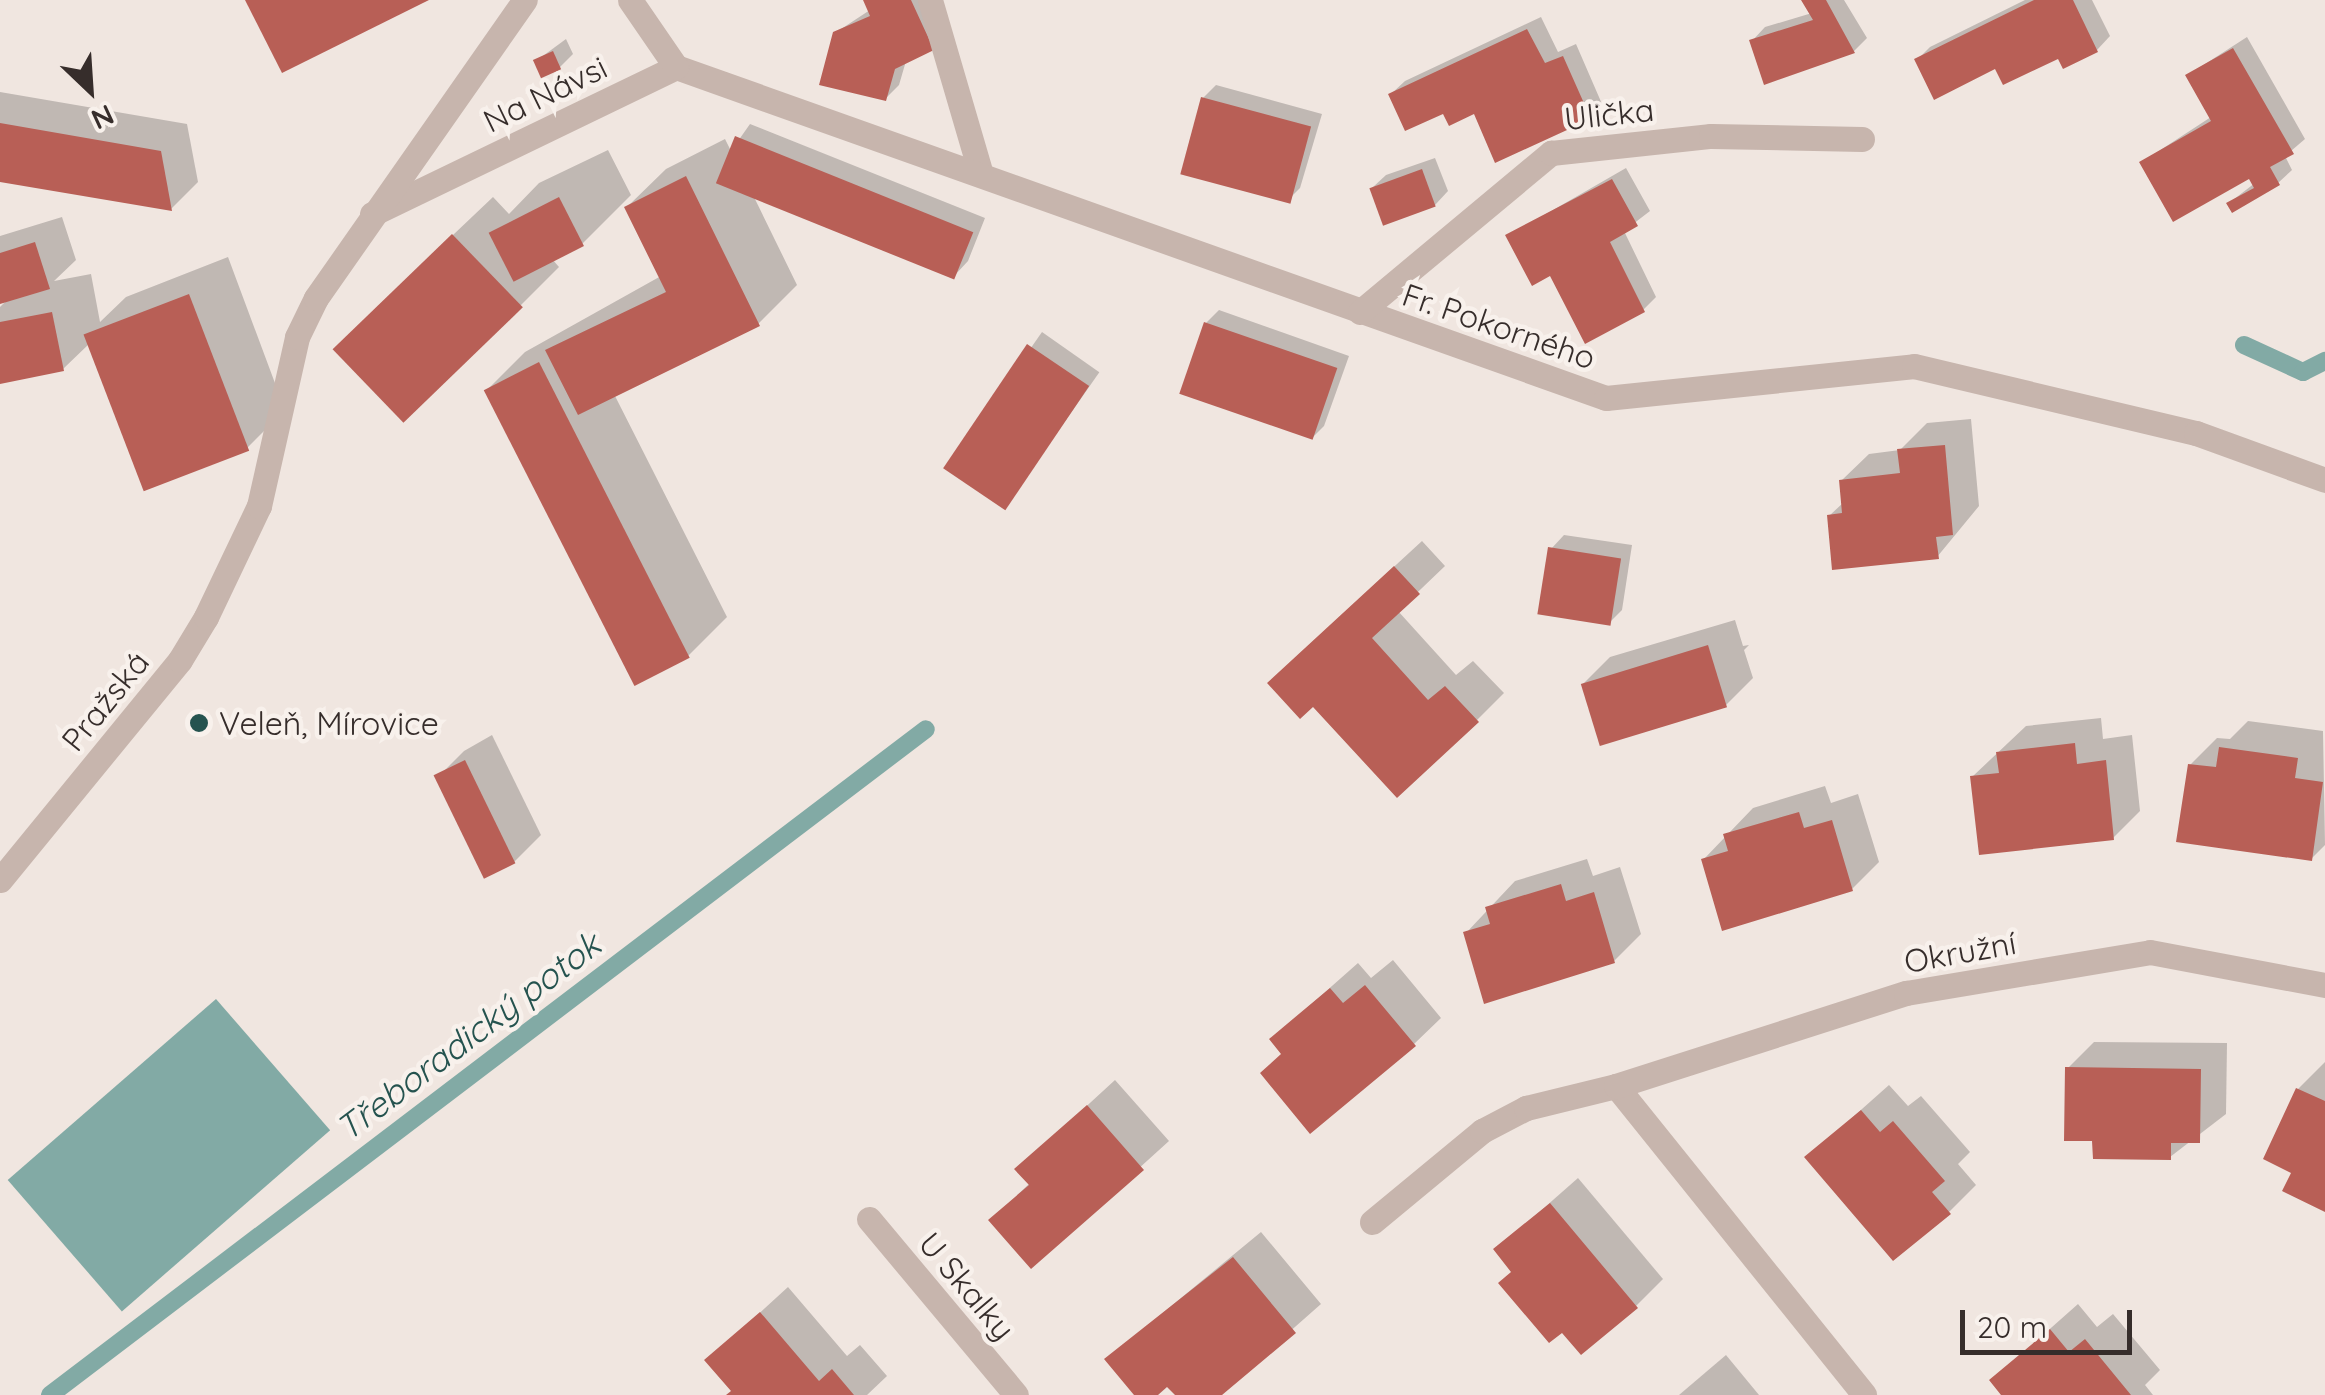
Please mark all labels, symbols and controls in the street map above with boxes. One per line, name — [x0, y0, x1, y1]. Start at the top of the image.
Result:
north arrow — [40, 40, 140, 140]
street label: Na Návsi — [477, 48, 613, 140]
street label: Ulička — [1562, 90, 1656, 138]
text: N — [86, 97, 120, 138]
street label: Fr. Pokorného — [1397, 275, 1601, 377]
street label: Pražská — [53, 643, 157, 759]
place label: Veleň, Mírovice — [219, 704, 439, 742]
marker: Veleň, Mírovice — [188, 712, 210, 734]
water label: Třeboradický potok — [328, 923, 608, 1149]
street label: Okružní — [1901, 923, 2019, 981]
street label: U Skalky — [911, 1224, 1023, 1348]
scale bar — [1965, 1290, 2138, 1352]
text: 20 m — [1977, 1308, 2047, 1346]

